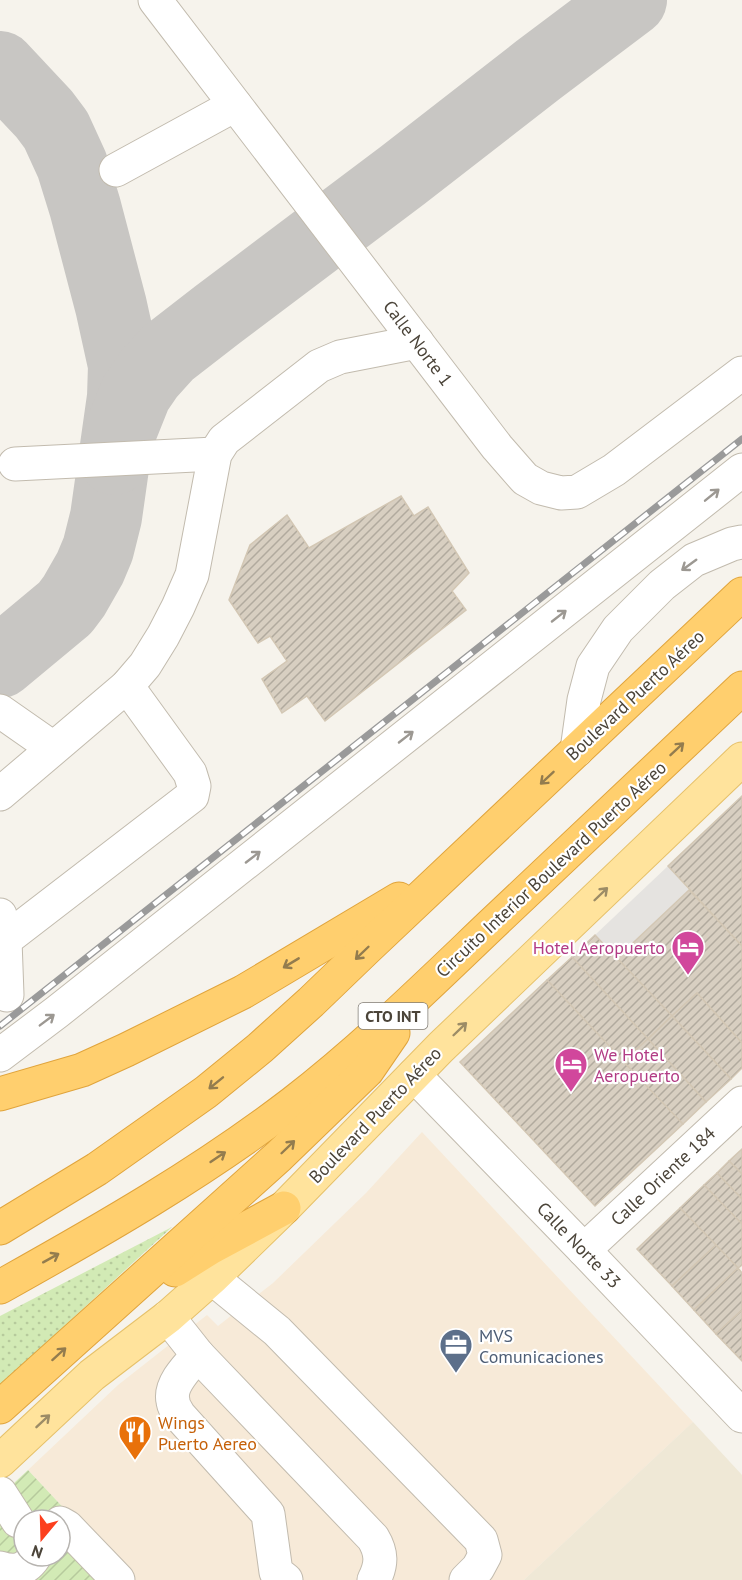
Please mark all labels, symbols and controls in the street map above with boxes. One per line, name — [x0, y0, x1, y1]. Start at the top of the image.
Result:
street label: Calle Norte 1 — [378, 296, 458, 390]
one-way arrow — [704, 488, 719, 502]
one-way arrow — [681, 559, 697, 571]
one-way arrow — [551, 610, 567, 623]
street label: Boulevard Puerto Aéreo — [561, 625, 709, 765]
one-way arrow — [397, 730, 413, 743]
one-way arrow — [670, 742, 685, 757]
street label: Circuito Interior Boulevard Puerto Aéreo — [431, 756, 671, 982]
one-way arrow — [539, 771, 554, 786]
one-way arrow — [244, 851, 260, 864]
one-way arrow — [593, 887, 608, 901]
hotel icon: Hotel Aeropuerto — [670, 929, 706, 976]
place label: Hotel Aeropuerto — [533, 936, 665, 959]
one-way arrow — [354, 946, 369, 960]
one-way arrow — [283, 958, 300, 970]
road number: CTO INT — [358, 1003, 428, 1029]
one-way arrow — [39, 1013, 55, 1026]
one-way arrow — [452, 1022, 467, 1036]
street label: Boulevard Puerto Aéreo — [304, 1042, 446, 1188]
place label: We Hotel Aeropuerto — [594, 1043, 680, 1087]
hotel icon: We Hotel Aeropuerto — [553, 1046, 589, 1093]
one-way arrow — [209, 1076, 225, 1089]
street label: Calle Oriente 184 — [606, 1121, 720, 1230]
one-way arrow — [280, 1140, 295, 1155]
one-way arrow — [209, 1151, 226, 1163]
street label: Calle Norte 33 — [532, 1197, 626, 1293]
one-way arrow — [42, 1252, 59, 1264]
place label: MVS Comunicaciones — [479, 1324, 604, 1368]
office icon: MVS Comunicaciones — [438, 1327, 474, 1374]
one-way arrow — [52, 1347, 67, 1361]
place label: Wings Puerto Aereo — [158, 1411, 257, 1455]
one-way arrow — [35, 1414, 50, 1428]
restaurant icon: Wings Puerto Aereo — [117, 1414, 153, 1461]
north arrow — [12, 1508, 72, 1568]
text: N — [29, 1541, 45, 1563]

